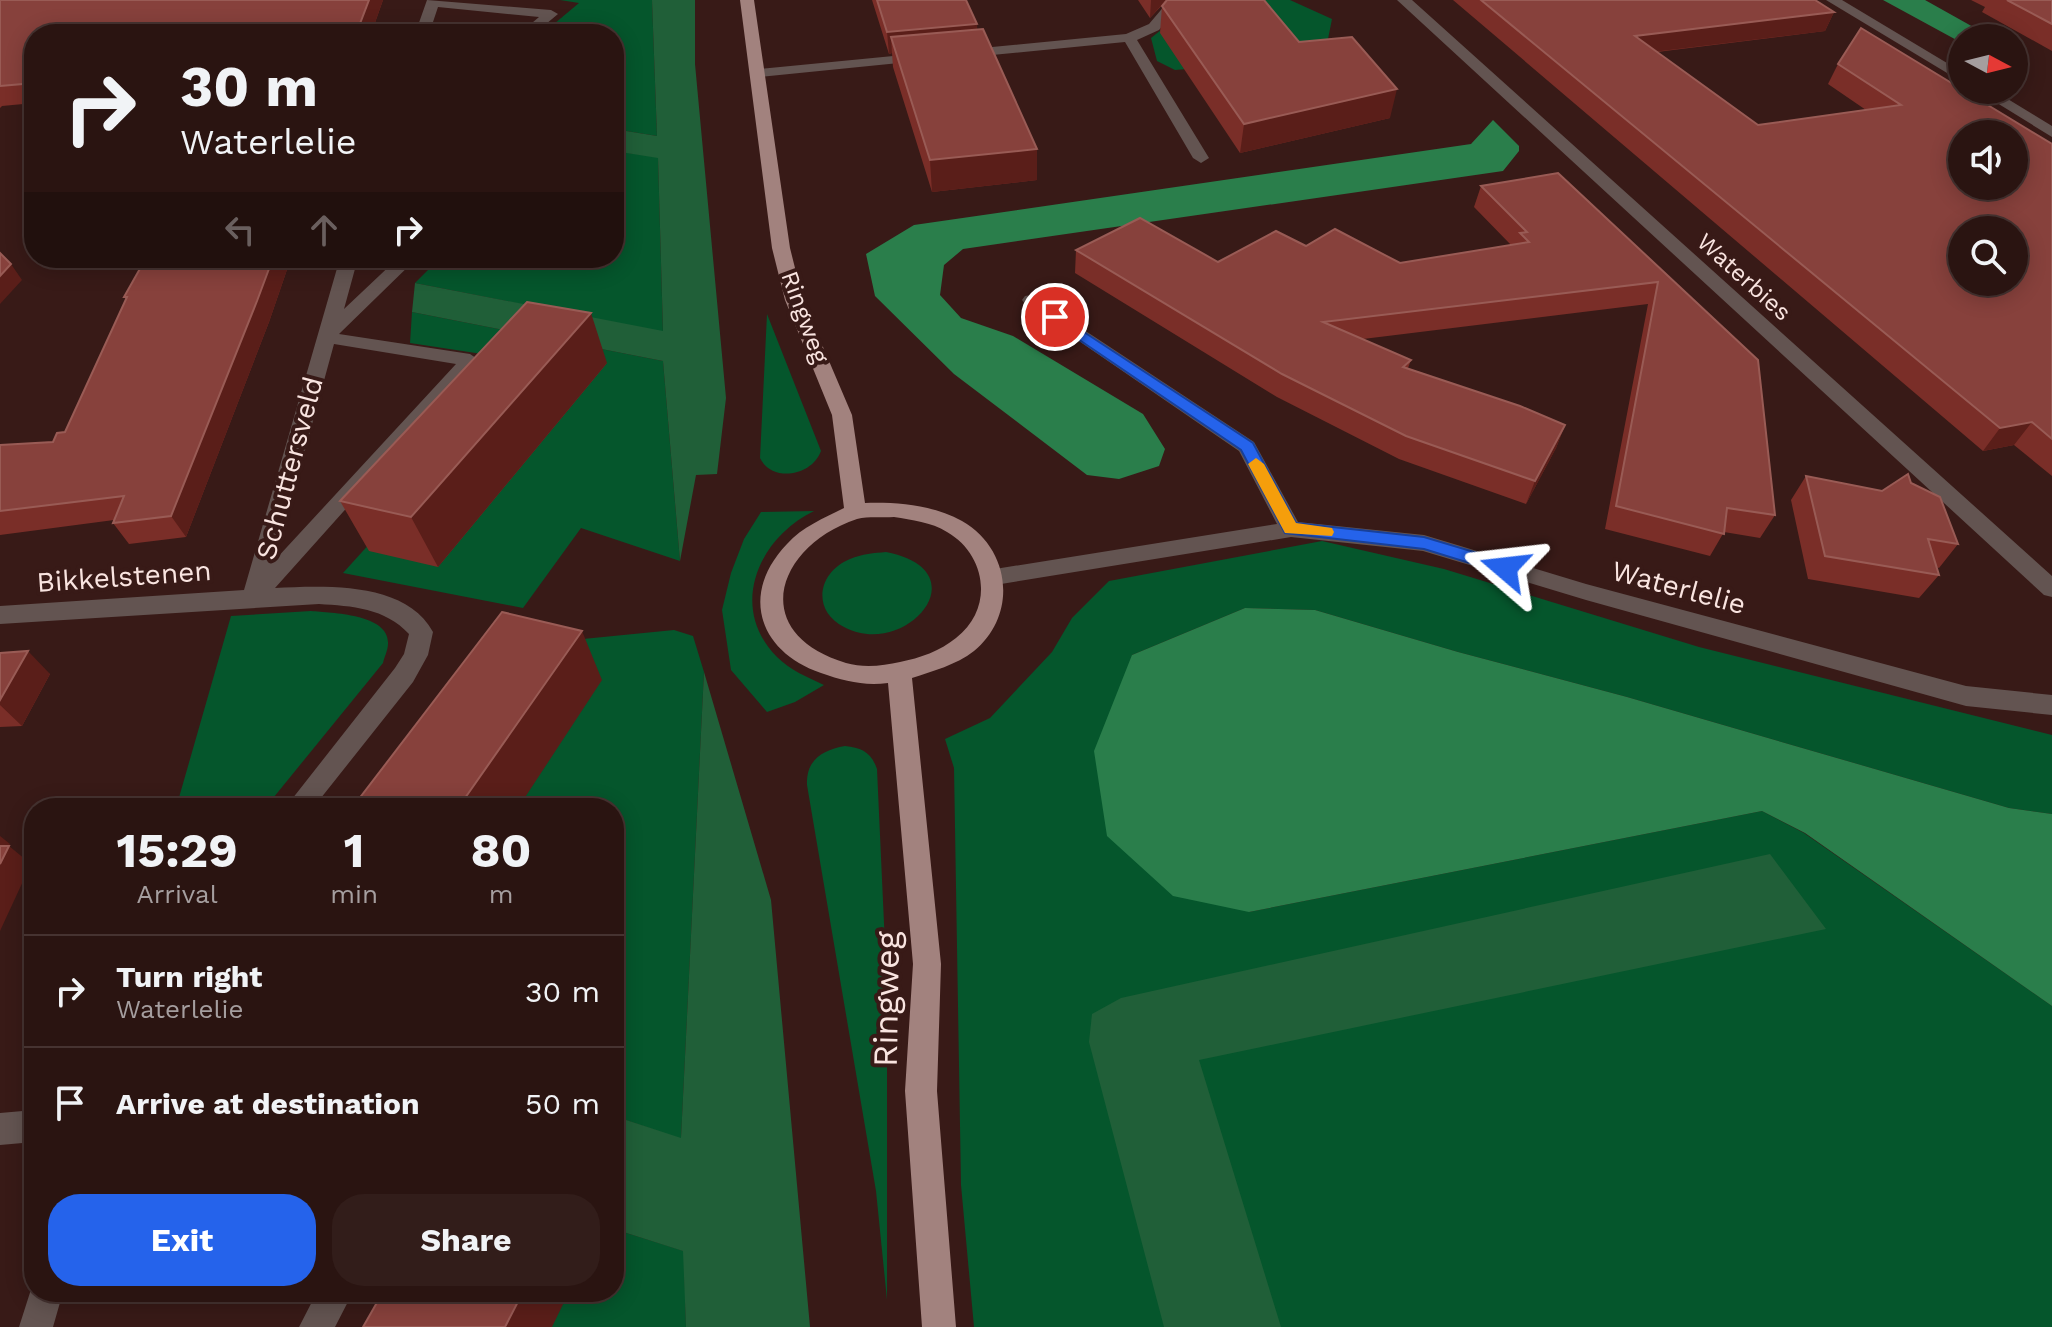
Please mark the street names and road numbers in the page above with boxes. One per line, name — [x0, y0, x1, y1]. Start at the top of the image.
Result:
street label: Waterbies — [1691, 228, 1797, 326]
street label: Ringweg — [775, 267, 835, 367]
street label: Schuttersveld — [249, 373, 330, 563]
street label: Bikkelstenen — [36, 554, 213, 599]
street label: Waterlelie — [1608, 554, 1749, 621]
street label: Ringweg — [865, 930, 907, 1067]

